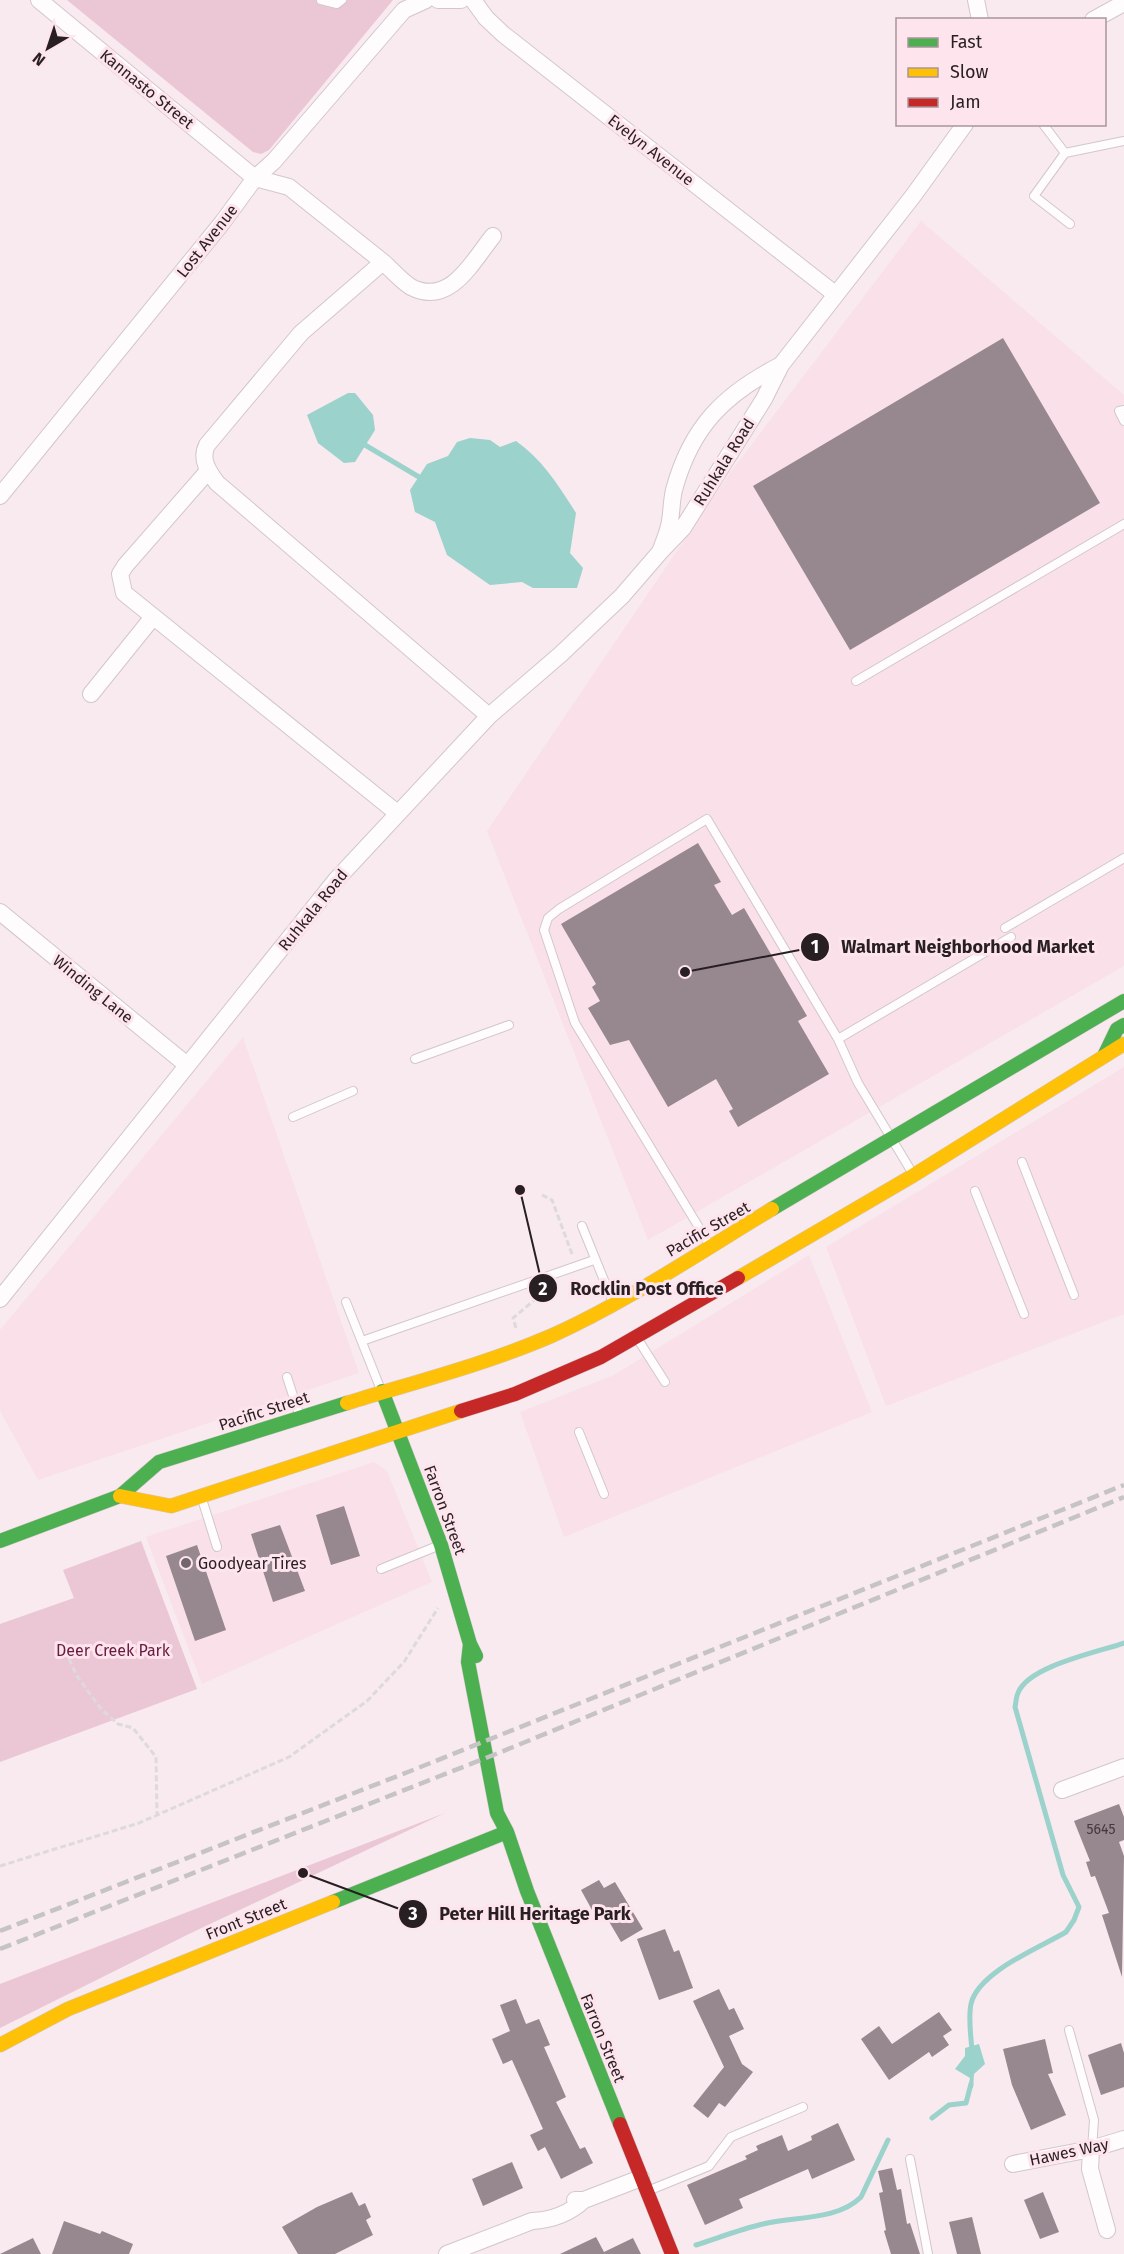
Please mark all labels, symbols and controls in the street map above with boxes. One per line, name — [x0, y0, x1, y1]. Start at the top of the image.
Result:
north arrow — [18, 18, 78, 78]
legend — [896, 18, 1106, 126]
text: Fast — [950, 31, 983, 53]
street label: Kannasto Street — [96, 45, 198, 133]
text: N — [29, 49, 49, 70]
text: Slow — [950, 61, 989, 83]
text: Jam — [950, 91, 981, 113]
street label: Evelyn Avenue — [604, 111, 698, 189]
street label: Lost Avenue — [173, 201, 241, 281]
street label: Ruhkala Road — [690, 415, 758, 509]
street label: Ruhkala Road — [274, 865, 352, 955]
callout: Walmart Neighborhood Market — [800, 929, 1107, 965]
text: 1 — [811, 936, 819, 958]
text: Walmart Neighborhood Market — [841, 936, 1096, 958]
street label: Winding Lane — [49, 951, 137, 1027]
street label: Pacific Street — [663, 1197, 754, 1261]
callout: Rocklin Post Office — [528, 1270, 736, 1306]
text: 2 — [538, 1278, 548, 1300]
text: Rocklin Post Office — [570, 1278, 724, 1300]
street label: Pacific Street — [216, 1387, 312, 1435]
street label: Farron Street — [420, 1463, 470, 1558]
place label: Goodyear Tires — [198, 1554, 307, 1573]
marker: Goodyear Tires — [179, 1556, 193, 1570]
park label: Deer Creek Park — [56, 1641, 171, 1660]
house number: 5645 — [1087, 1821, 1115, 1838]
street label: Front Street — [203, 1894, 289, 1944]
callout: Peter Hill Heritage Park — [398, 1896, 643, 1932]
text: 3 — [407, 1903, 418, 1925]
text: Peter Hill Heritage Park — [439, 1903, 632, 1925]
street label: Farron Street — [577, 1991, 629, 2085]
street label: Hawes Way — [1028, 2134, 1110, 2170]

